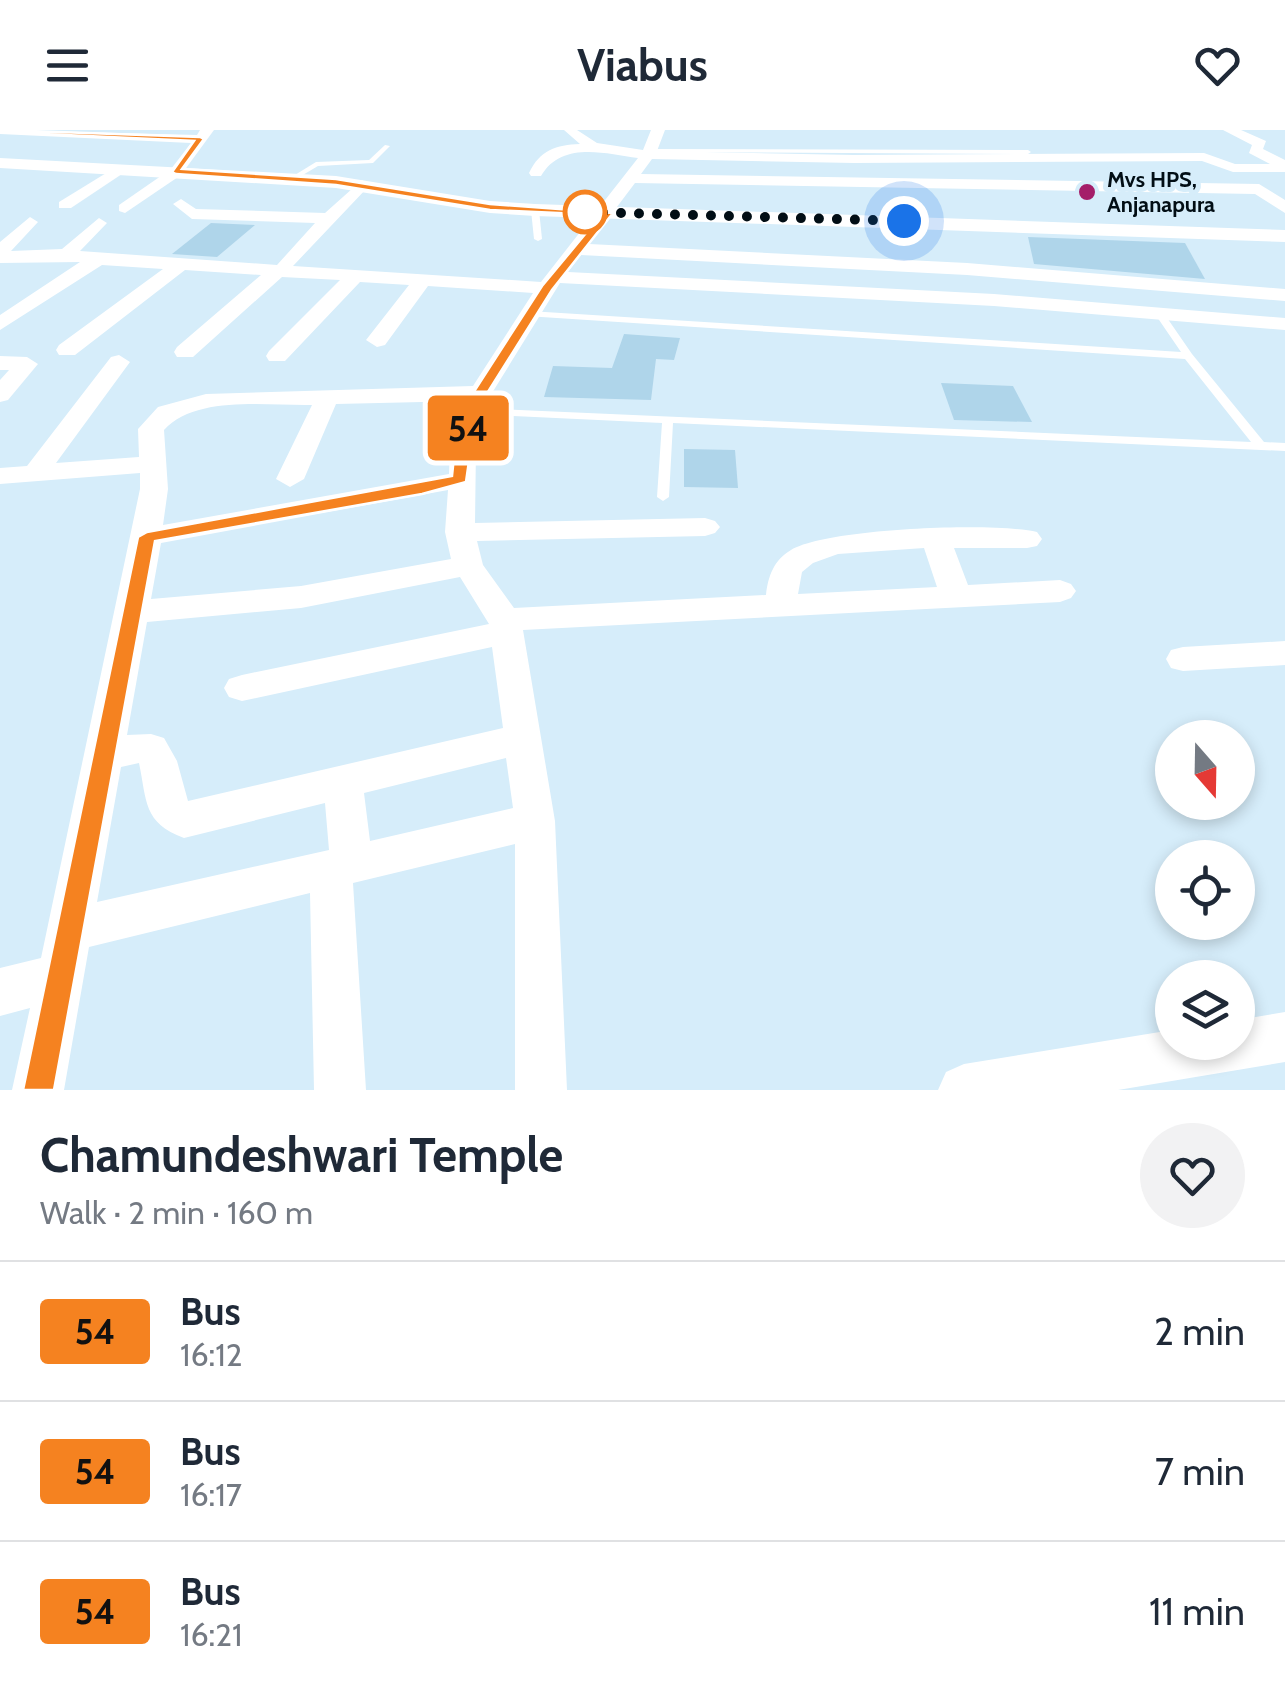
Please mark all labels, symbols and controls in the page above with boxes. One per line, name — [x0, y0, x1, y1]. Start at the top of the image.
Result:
icon: menu — [40, 38, 95, 93]
text: Viabus — [577, 38, 708, 92]
icon: heart — [1190, 38, 1245, 93]
place label: Mvs HPS, Anjanapura — [1107, 166, 1215, 218]
marker: Mvs HPS, Anjanapura — [1076, 181, 1098, 203]
unlabelled marker — [564, 191, 606, 233]
your location — [879, 196, 929, 246]
line badge: 54 — [423, 396, 513, 460]
text: 54 — [448, 407, 488, 450]
north arrow — [1155, 720, 1255, 820]
map controls — [1155, 720, 1255, 1060]
button: locate — [1155, 840, 1255, 940]
button: layers — [1155, 960, 1255, 1060]
button: heart — [1140, 1123, 1245, 1228]
text: Chamundeshwari Temple — [40, 1126, 563, 1184]
text: Walk · 2 min · 160 m — [40, 1193, 313, 1232]
text: Bus — [180, 1288, 241, 1335]
text: 2 min — [1154, 1308, 1245, 1355]
text: 54 — [75, 1310, 115, 1353]
text: 16:12 — [180, 1335, 242, 1374]
text: Bus — [180, 1428, 241, 1475]
text: 7 min — [1155, 1448, 1245, 1495]
text: 54 — [75, 1450, 115, 1493]
text: 16:17 — [180, 1475, 242, 1514]
text: Bus — [180, 1568, 241, 1615]
text: 11 min — [1149, 1588, 1245, 1635]
text: 54 — [75, 1590, 115, 1633]
text: 16:21 — [180, 1615, 242, 1654]

